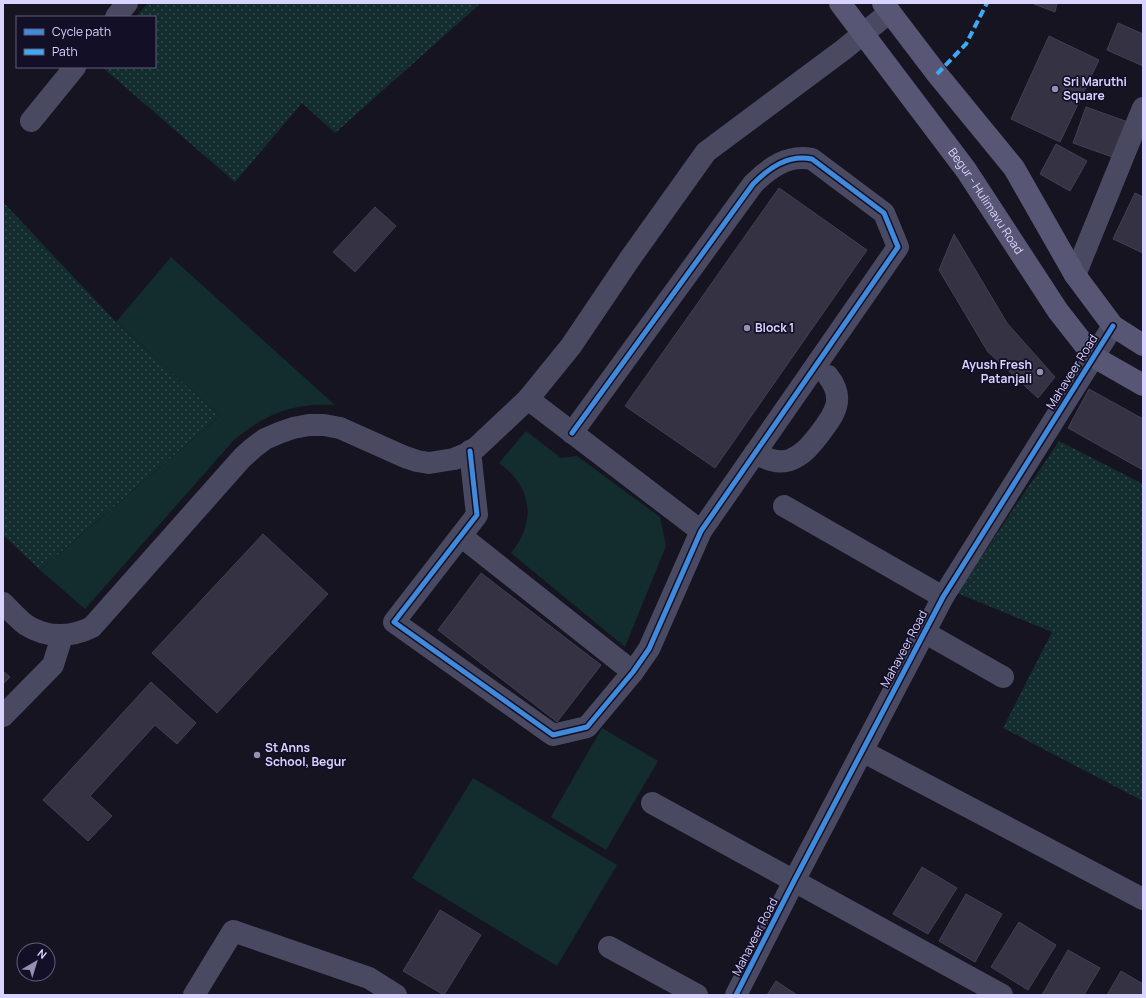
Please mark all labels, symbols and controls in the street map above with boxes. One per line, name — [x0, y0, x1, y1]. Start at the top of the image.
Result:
legend — [16, 16, 156, 68]
text: Cycle path — [52, 23, 111, 40]
text: Path — [52, 43, 78, 60]
place label: Sri Maruthi Square — [1063, 73, 1127, 104]
marker: Sri Maruthi Square — [1050, 84, 1060, 94]
street label: Begur - Hulimavu Road — [944, 144, 1028, 257]
place label: Block 1 — [755, 319, 794, 336]
marker: Block 1 — [742, 323, 752, 333]
street label: Mahaveer Road — [1042, 331, 1101, 412]
place label: Ayush Fresh Patanjali — [962, 356, 1032, 387]
marker: Ayush Fresh Patanjali — [1035, 367, 1045, 377]
street label: Mahaveer Road — [876, 607, 931, 690]
place label: St Anns School, Begur — [265, 739, 346, 770]
marker: St Anns School, Begur — [252, 750, 262, 760]
street label: Mahaveer Road — [728, 895, 782, 979]
north arrow — [16, 942, 56, 982]
text: N — [35, 945, 50, 962]

